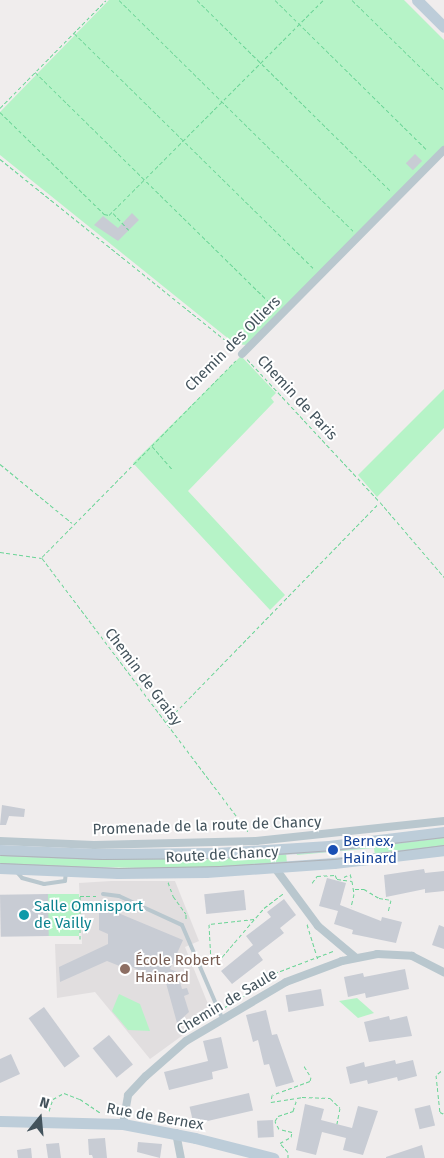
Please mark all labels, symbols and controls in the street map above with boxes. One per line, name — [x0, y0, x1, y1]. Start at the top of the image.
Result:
street label: Chemin des Olliers — [182, 293, 284, 395]
street label: Chemin de Paris — [253, 352, 341, 444]
street label: Chemin de Graisy — [100, 625, 186, 729]
street label: Promenade de la route de Chancy — [92, 813, 322, 839]
place label: Bernex, Hainard — [343, 832, 397, 867]
street label: Route de Chancy — [165, 843, 279, 867]
marker: Bernex, Hainard — [327, 844, 339, 856]
place label: Salle Omnisport de Vailly — [34, 897, 143, 932]
marker: Salle Omnisport de Vailly — [18, 909, 30, 921]
place label: École Robert Hainard — [135, 951, 221, 986]
marker: École Robert Hainard — [119, 963, 131, 975]
street label: Chemin de Saule — [174, 965, 280, 1039]
north arrow — [15, 1093, 65, 1143]
text: N — [38, 1094, 51, 1113]
street label: Rue de Bernex — [105, 1100, 205, 1134]

